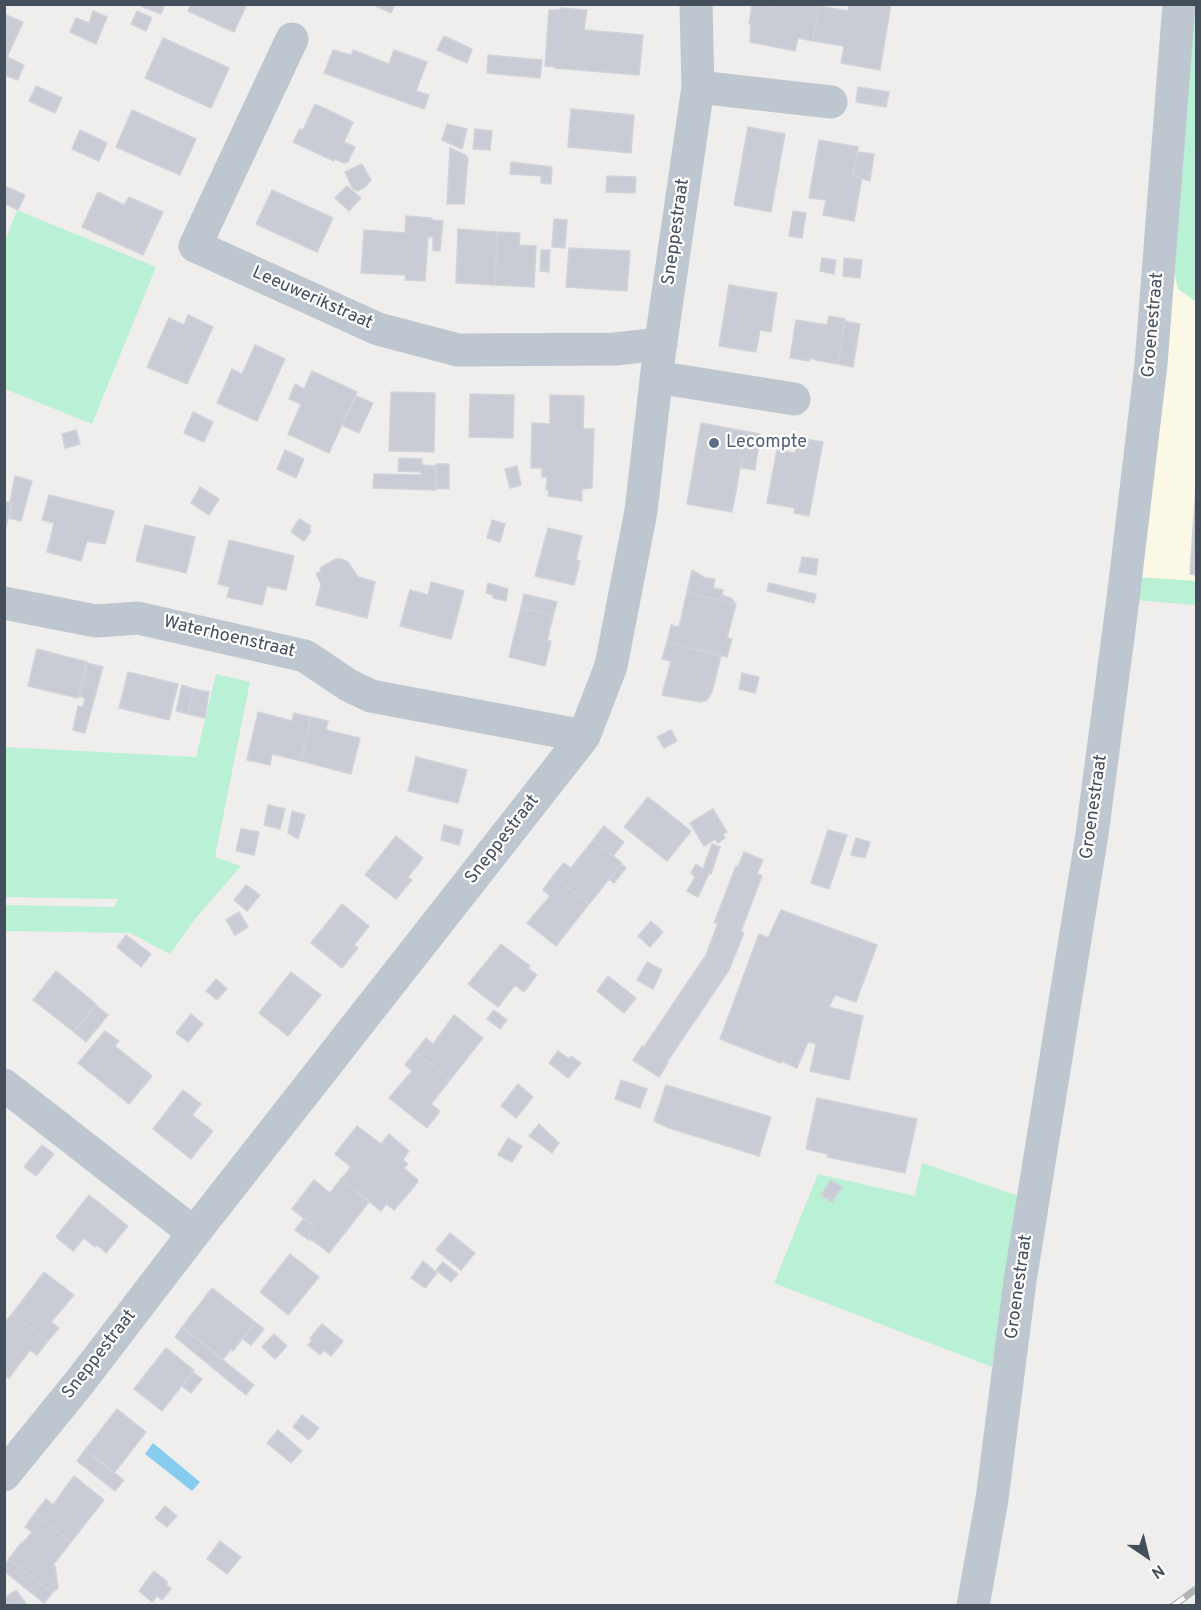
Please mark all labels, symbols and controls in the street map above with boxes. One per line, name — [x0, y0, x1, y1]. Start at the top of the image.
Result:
street label: Sneppestraat — [659, 177, 695, 287]
street label: Leeuwerikstraat — [248, 263, 376, 335]
street label: Groenestraat — [1139, 271, 1169, 379]
place label: Lecompte — [726, 432, 807, 454]
marker: Lecompte — [707, 436, 721, 450]
street label: Waterhoenstraat — [161, 612, 297, 664]
street label: Groenestraat — [1077, 753, 1113, 861]
street label: Sneppestraat — [461, 791, 545, 889]
street label: Groenestraat — [1002, 1233, 1038, 1341]
street label: Sneppestraat — [58, 1306, 142, 1404]
north arrow — [1117, 1526, 1177, 1586]
text: N — [1147, 1559, 1168, 1582]

